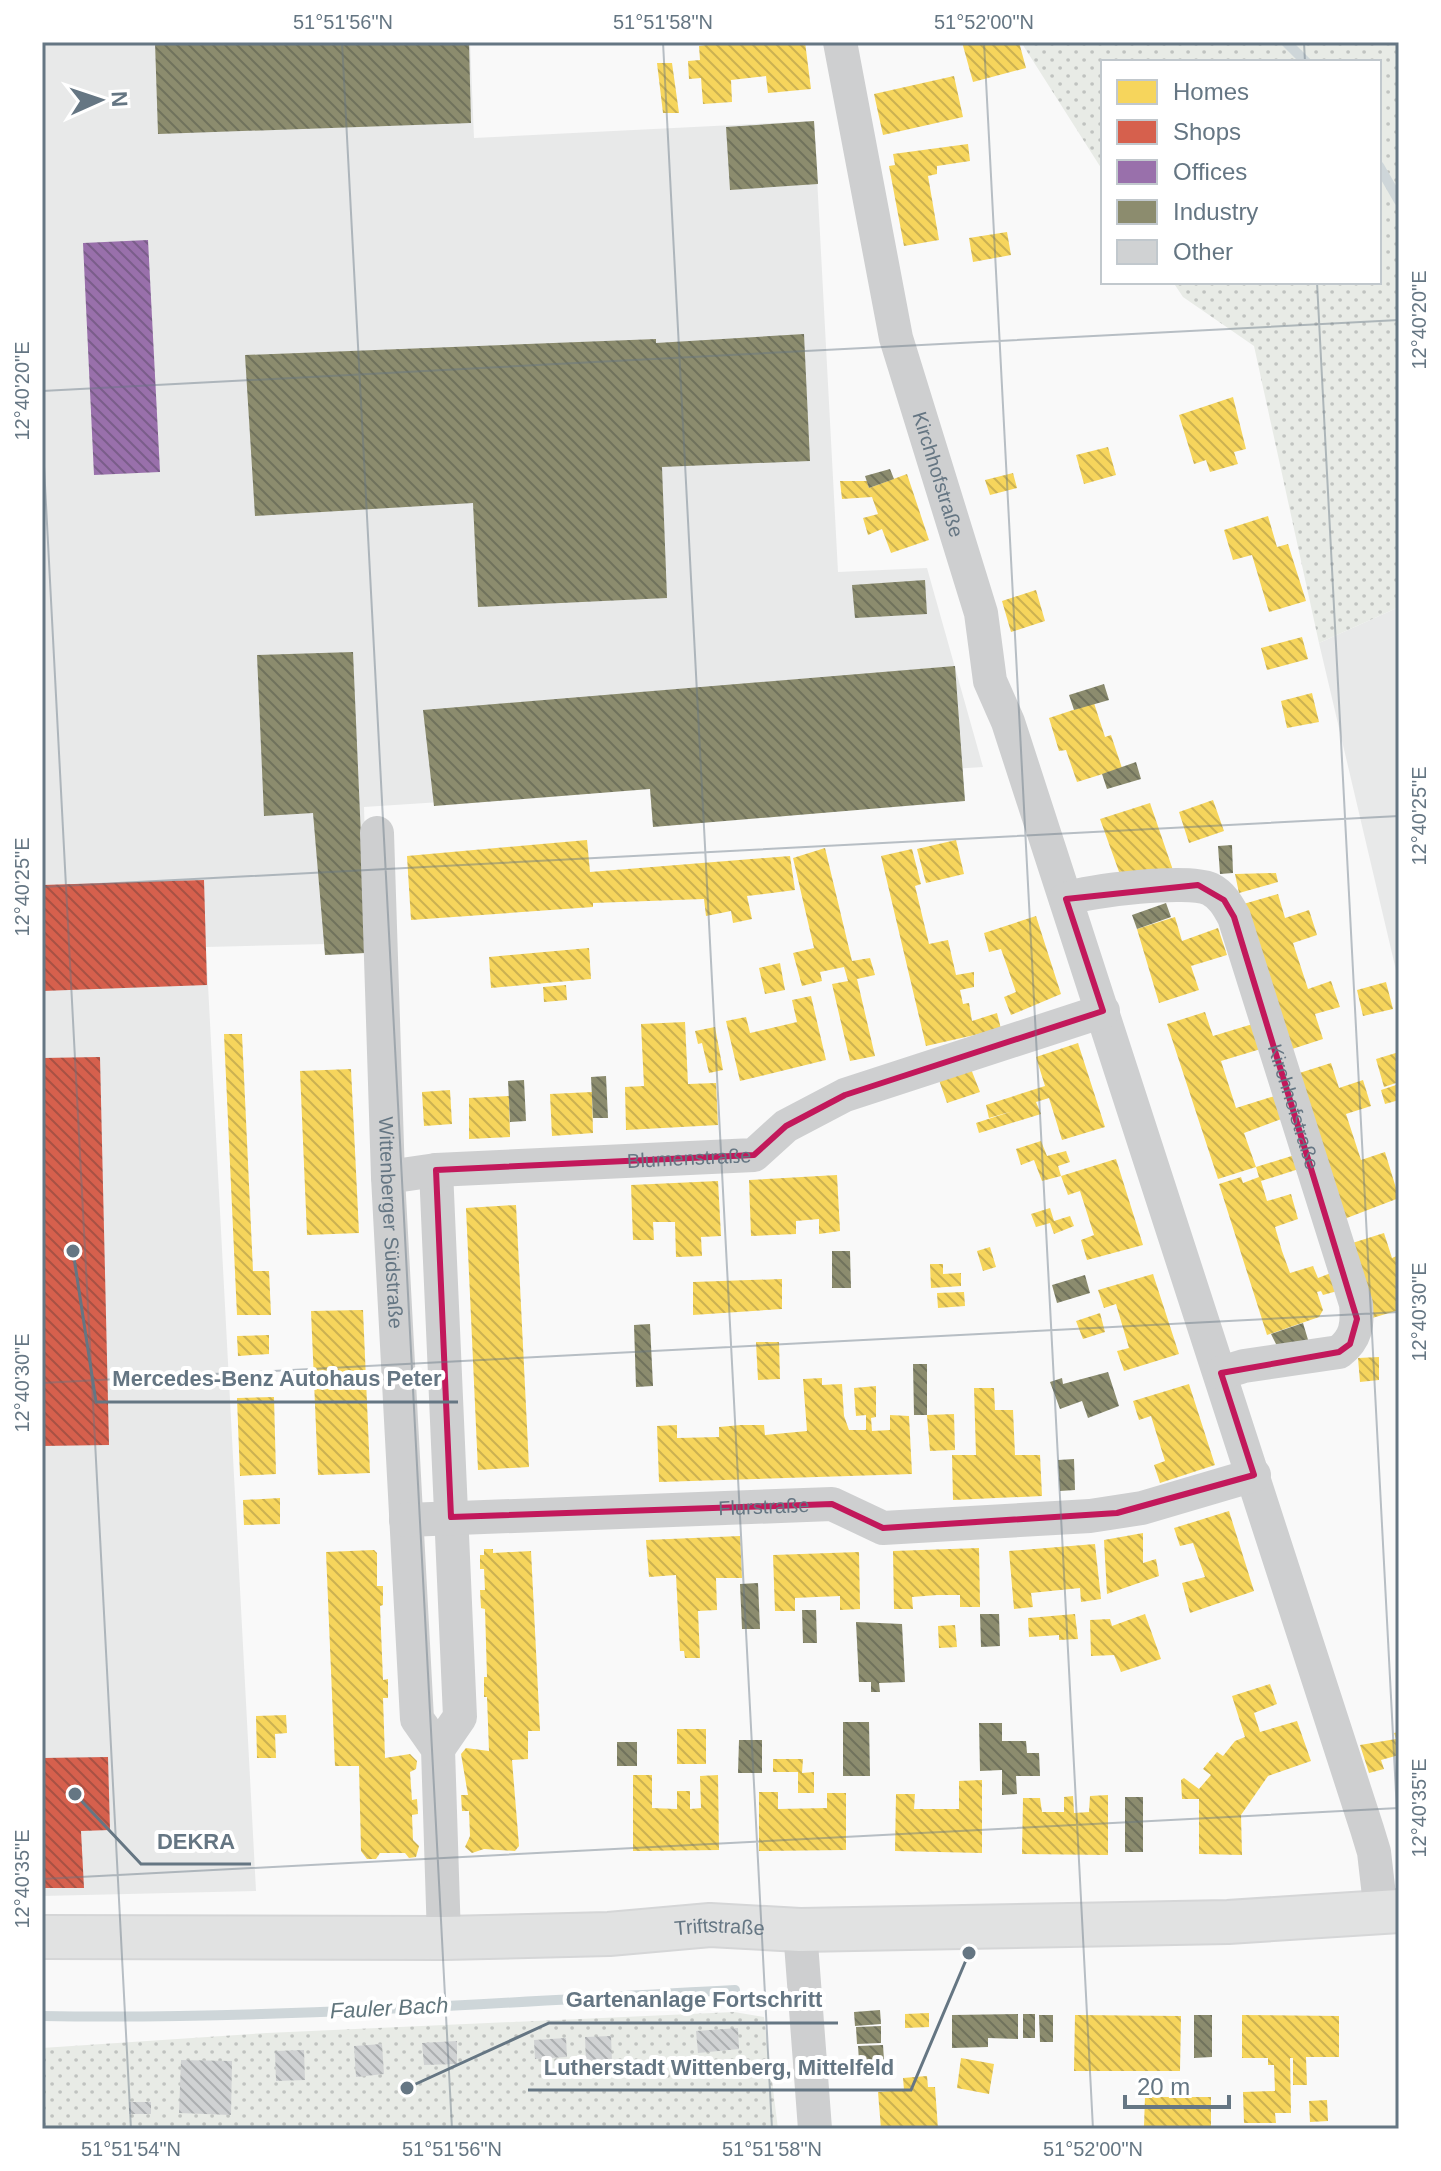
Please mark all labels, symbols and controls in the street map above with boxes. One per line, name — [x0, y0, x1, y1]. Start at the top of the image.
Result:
text: 51°51'56"N — [293, 11, 393, 33]
text: 51°51'58"N — [613, 11, 713, 33]
text: 51°52'00"N — [934, 11, 1034, 33]
north arrow — [60, 60, 140, 140]
legend — [1101, 60, 1381, 284]
text: Homes — [1173, 78, 1249, 105]
text: N — [107, 90, 132, 108]
text: Shops — [1173, 118, 1241, 145]
text: Offices — [1173, 158, 1247, 185]
text: Industry — [1173, 198, 1258, 225]
text: Other — [1173, 238, 1233, 265]
text: 12°40'20"E — [1408, 271, 1430, 370]
text: 12°40'20"E — [11, 342, 33, 441]
street label: Kirchhofstraße — [908, 409, 968, 540]
text: 12°40'25"E — [1408, 767, 1430, 866]
text: 12°40'25"E — [11, 838, 33, 937]
street label: Kirchhofstraße — [1264, 1041, 1324, 1172]
street label: Wittenberger Südstraße — [375, 1116, 407, 1329]
street label: Blumenstraße — [626, 1144, 752, 1172]
text: 12°40'30"E — [1408, 1263, 1430, 1362]
text: 12°40'30"E — [11, 1334, 33, 1433]
callout: Mercedes-Benz Autohaus Peter — [96, 1356, 458, 1402]
text: Mercedes-Benz Autohaus Peter — [112, 1366, 442, 1391]
street label: Flurstraße — [718, 1494, 810, 1519]
text: 12°40'35"E — [1408, 1759, 1430, 1858]
callout: DEKRA — [141, 1818, 251, 1864]
text: DEKRA — [157, 1829, 235, 1854]
text: 12°40'35"E — [11, 1830, 33, 1929]
street label: Triftstraße — [673, 1914, 765, 1939]
callout: Gartenanlage Fortschritt — [549, 1977, 838, 2023]
text: Gartenanlage Fortschritt — [566, 1987, 823, 2012]
water label: Fauler Bach — [329, 1992, 449, 2024]
callout: Lutherstadt Wittenberg, Mittelfeld — [528, 2044, 911, 2090]
text: Lutherstadt Wittenberg, Mittelfeld — [544, 2055, 894, 2080]
scale bar — [1125, 2059, 1229, 2109]
text: 20 m — [1137, 2073, 1190, 2100]
text: 51°51'54"N — [81, 2138, 181, 2160]
text: 51°51'56"N — [402, 2138, 502, 2160]
text: 51°51'58"N — [722, 2138, 822, 2160]
text: 51°52'00"N — [1043, 2138, 1143, 2160]

